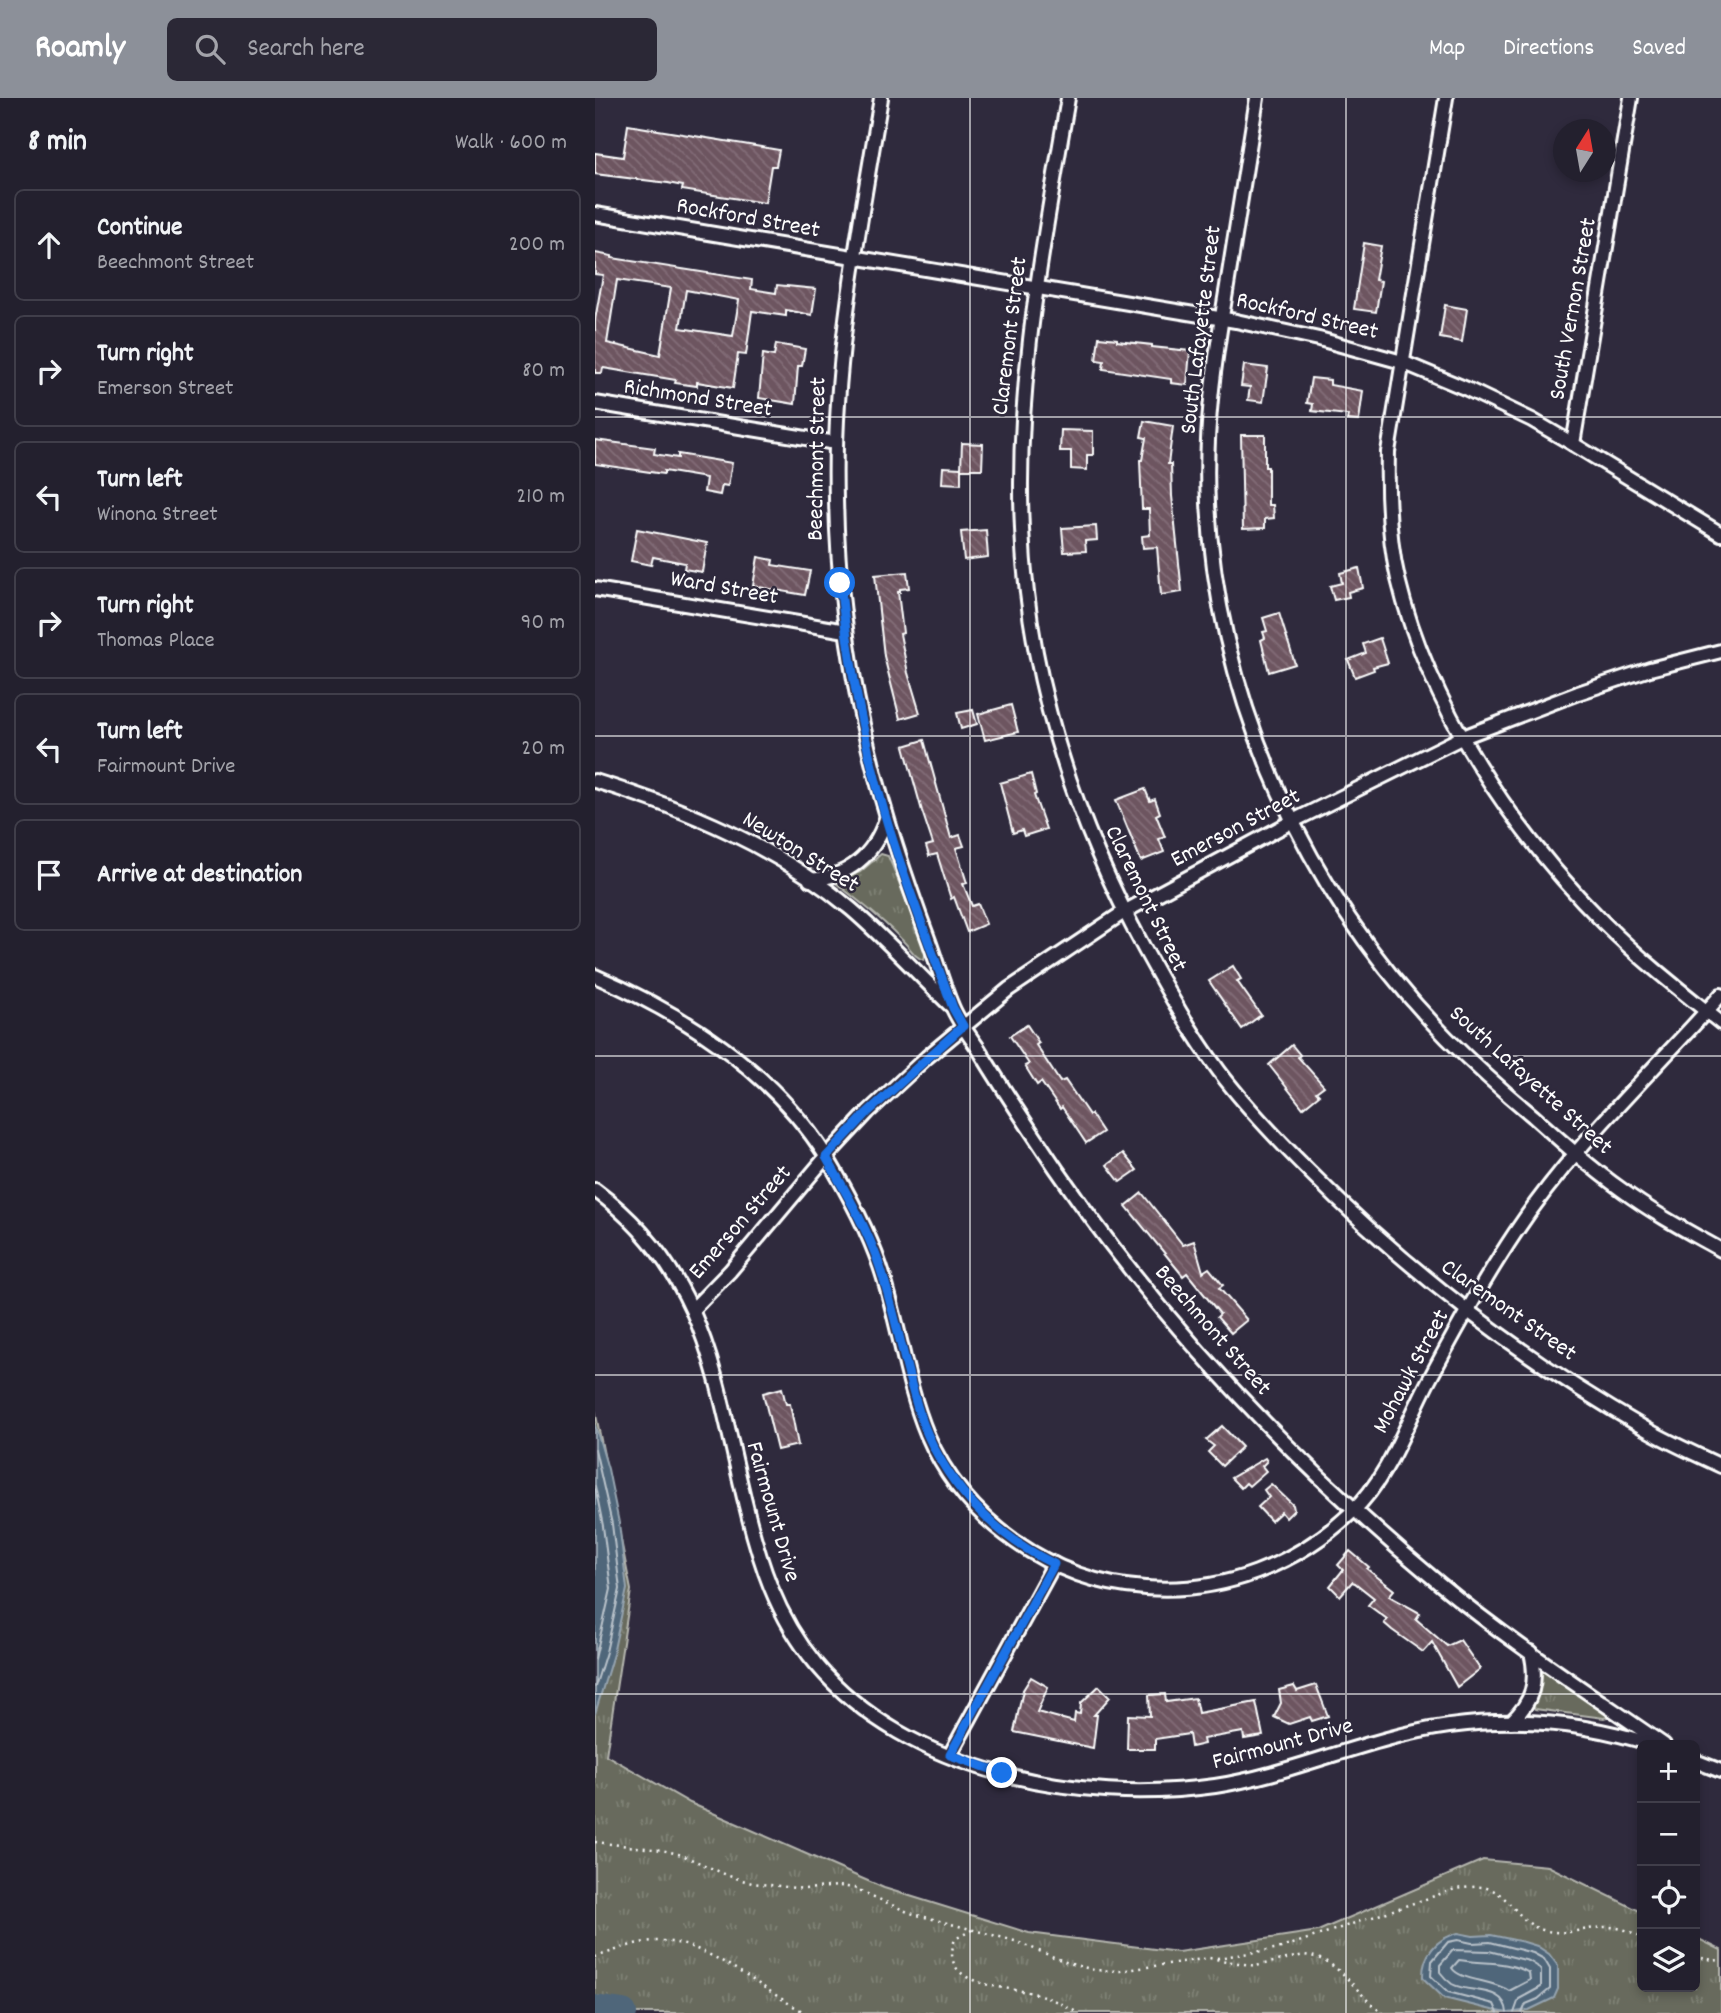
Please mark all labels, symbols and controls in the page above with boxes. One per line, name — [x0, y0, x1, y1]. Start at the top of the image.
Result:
search box — [167, 18, 657, 81]
text: Roamly — [35, 26, 125, 73]
icon: search — [191, 30, 229, 68]
text: Search here — [247, 31, 365, 68]
text: Map — [1429, 32, 1465, 66]
text: Directions — [1503, 32, 1594, 66]
text: Saved — [1632, 32, 1686, 66]
north arrow — [1553, 119, 1616, 182]
text: 8 min — [28, 122, 87, 165]
text: Walk · 600 m — [455, 127, 567, 160]
street label: Rockford Street — [674, 190, 822, 248]
text: Continue — [97, 210, 182, 247]
street label: South Vernon Street — [1541, 215, 1607, 403]
street label: South Lafayette Street — [1172, 224, 1232, 436]
icon: ahead — [30, 226, 68, 264]
text: 200 m — [509, 229, 565, 262]
text: Beechmont Street — [97, 247, 254, 280]
street label: Claremont Street — [984, 255, 1038, 417]
street label: Rockford Street — [1233, 284, 1382, 350]
text: Turn right — [97, 336, 194, 373]
icon: right — [30, 352, 68, 390]
text: 80 m — [522, 355, 565, 388]
street label: Richmond Street — [621, 370, 775, 428]
text: Emerson Street — [97, 373, 234, 406]
street label: Beechmont Street — [800, 377, 836, 541]
text: Turn left — [97, 462, 183, 499]
icon: left — [30, 478, 68, 516]
text: 210 m — [516, 481, 565, 514]
text: Winona Street — [97, 499, 218, 532]
street label: Ward Street — [667, 563, 781, 615]
route start — [824, 567, 855, 598]
text: Turn right — [97, 588, 194, 625]
icon: right — [30, 604, 68, 642]
text: 90 m — [521, 607, 565, 640]
text: Thomas Place — [97, 625, 215, 658]
text: Turn left — [97, 714, 183, 751]
icon: left — [30, 730, 68, 768]
text: 20 m — [521, 733, 565, 766]
text: Fairmount Drive — [97, 751, 235, 784]
street label: Emerson Street — [1165, 780, 1307, 877]
street label: Newton Street — [735, 804, 865, 903]
street label: Claremont Street — [1095, 820, 1195, 978]
icon: arrive — [30, 856, 68, 894]
text: Arrive at destination — [97, 857, 302, 894]
street label: South Lafayette Street — [1441, 998, 1620, 1164]
street label: Emerson Street — [681, 1158, 801, 1288]
street label: Claremont Street — [1433, 1251, 1583, 1371]
street label: Beechmont Street — [1145, 1258, 1279, 1404]
street label: Mohawk Street — [1365, 1304, 1459, 1440]
street label: Fairmount Drive — [736, 1438, 808, 1586]
street label: Fairmount Drive — [1209, 1710, 1357, 1780]
map controls — [1637, 1740, 1700, 1992]
button: + — [1637, 1740, 1700, 1803]
route end — [986, 1757, 1017, 1788]
button: − — [1637, 1803, 1700, 1866]
button: locate — [1637, 1866, 1700, 1929]
button: layers — [1637, 1929, 1700, 1992]

